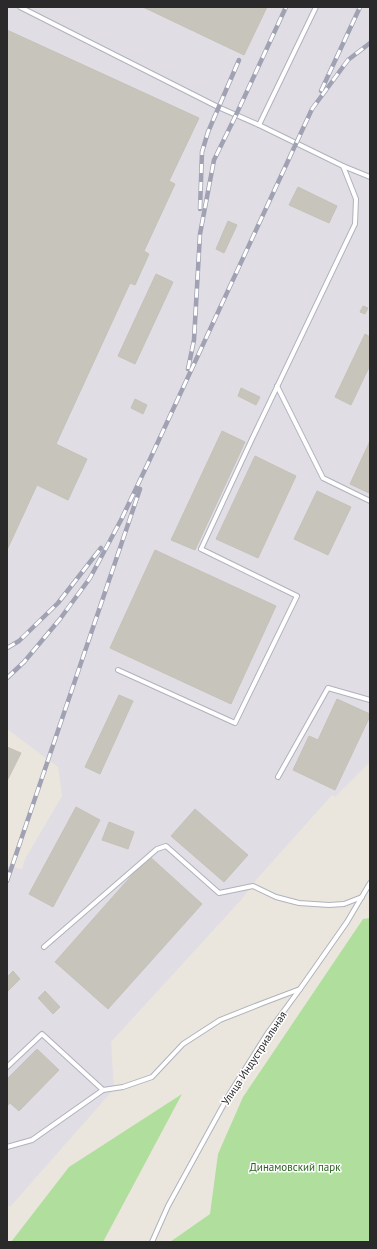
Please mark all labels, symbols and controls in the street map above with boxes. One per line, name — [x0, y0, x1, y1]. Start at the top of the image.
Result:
street label: Улица Индустриальная — [218, 1008, 290, 1108]
park label: Динамовский парк — [250, 1160, 341, 1174]

